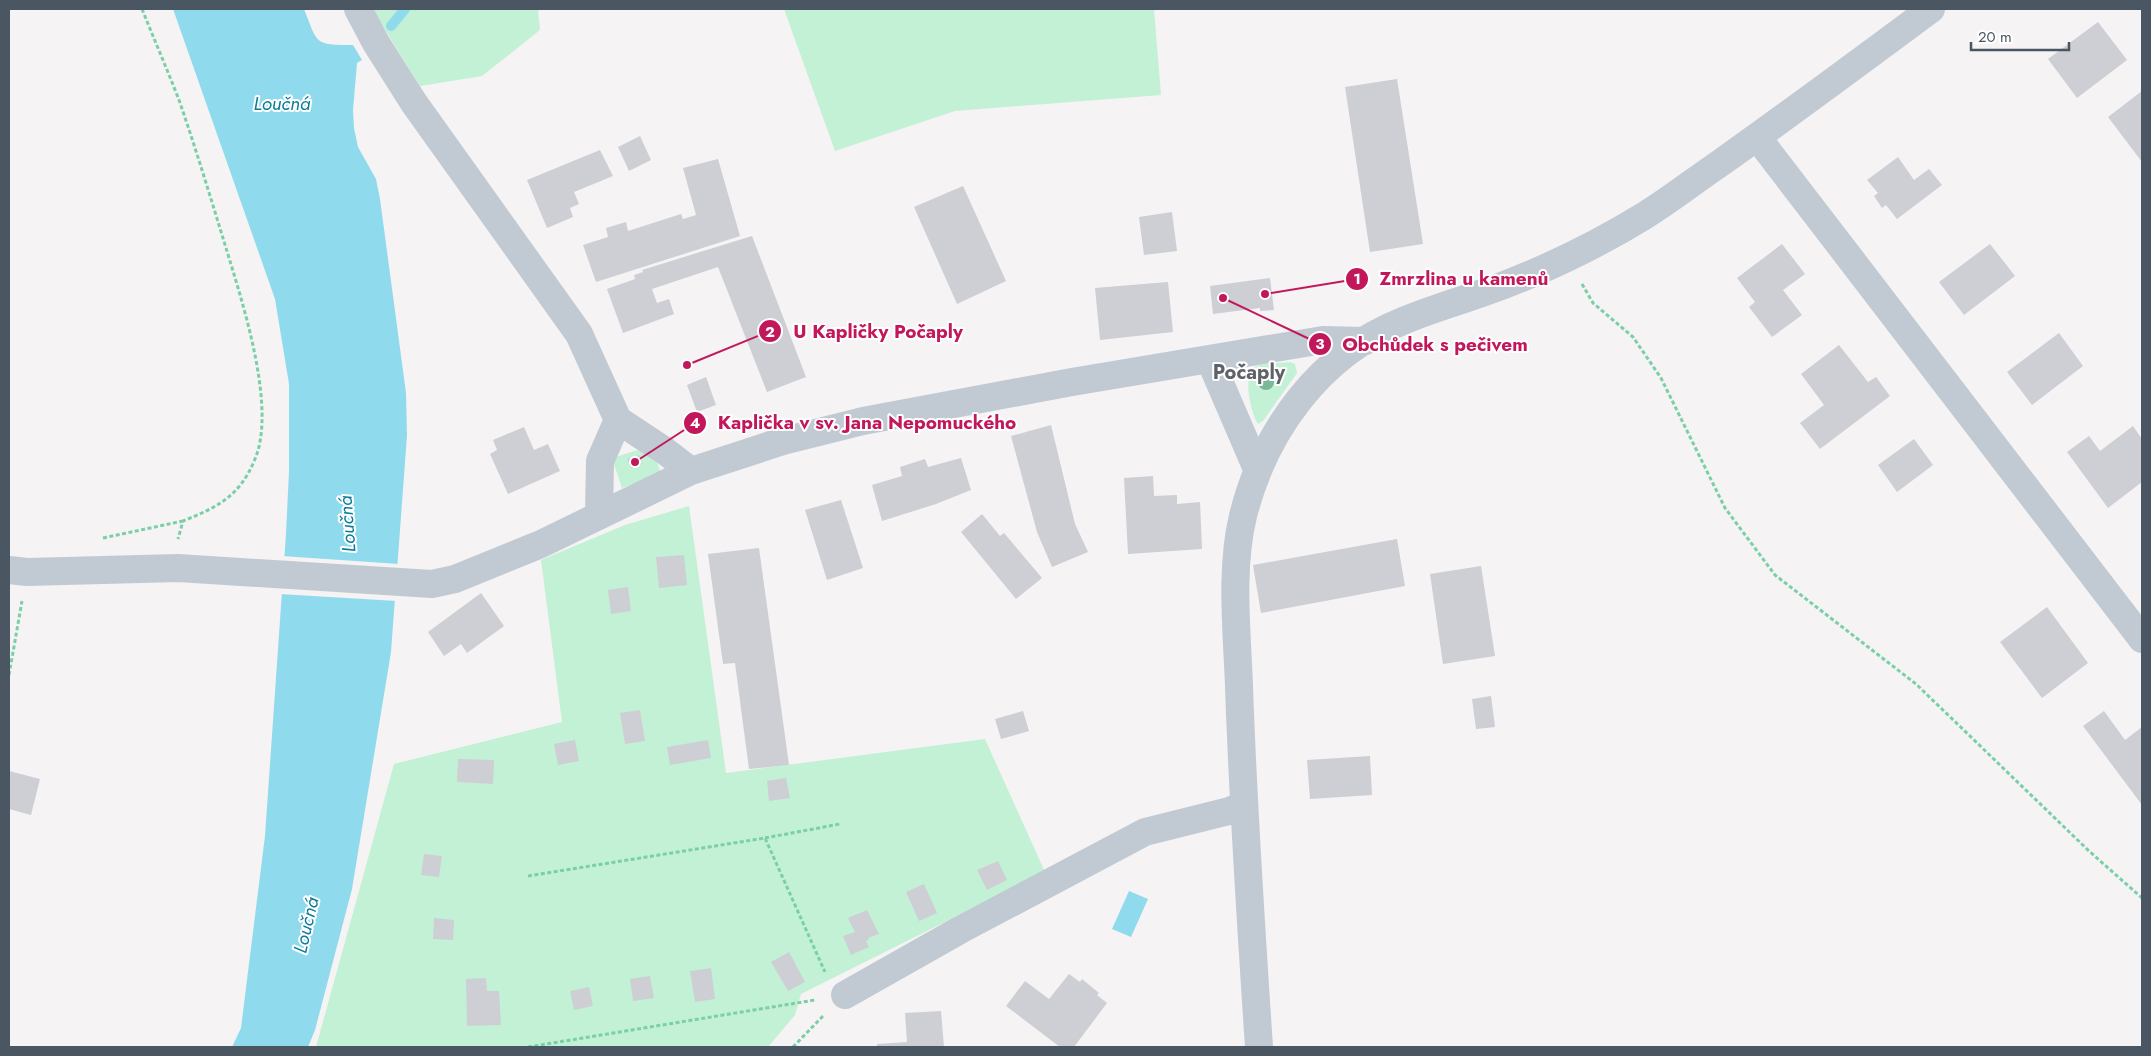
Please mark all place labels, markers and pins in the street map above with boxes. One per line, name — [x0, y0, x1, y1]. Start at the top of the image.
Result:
callout: Zmrzlina u kamenů — [1344, 262, 1558, 296]
callout: U Kapličky Počaply — [758, 314, 973, 348]
callout: Obchůdek s pečivem — [1307, 327, 1538, 361]
callout: Kaplička v sv. Jana Nepomuckého — [682, 406, 1026, 440]

